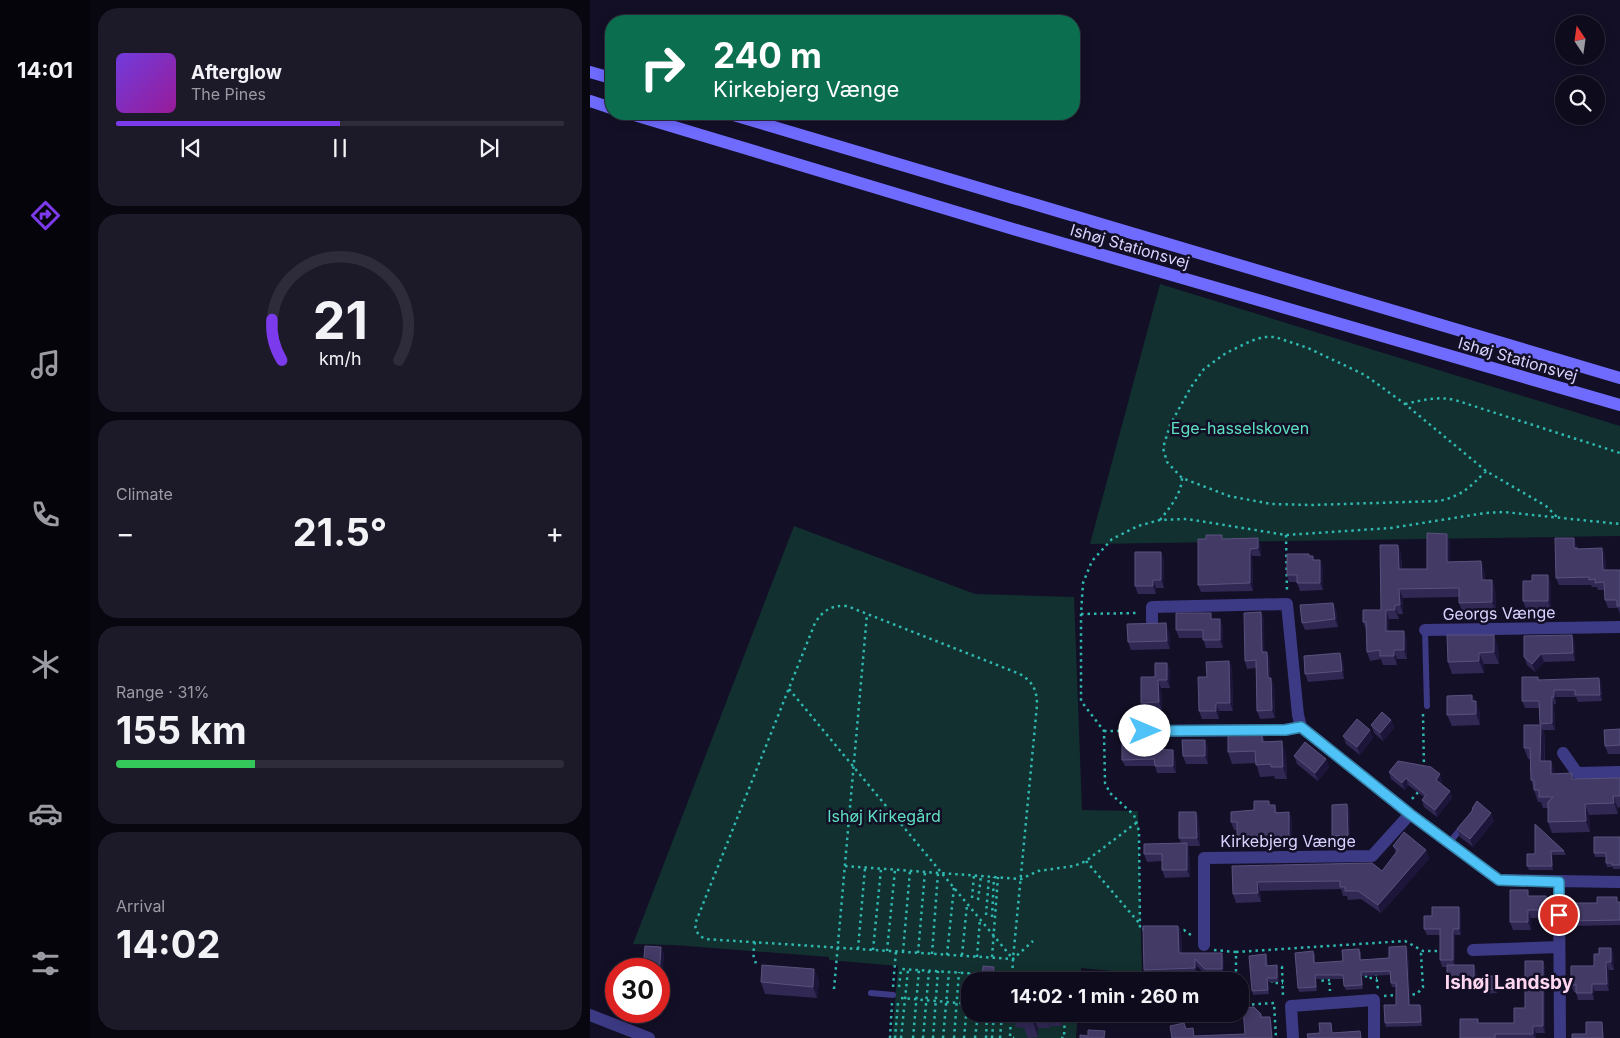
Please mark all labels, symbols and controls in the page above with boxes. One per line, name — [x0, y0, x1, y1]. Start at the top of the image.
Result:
north arrow — [1555, 15, 1605, 65]
map controls — [1555, 15, 1605, 125]
text: 240 m — [713, 34, 822, 76]
icon: right — [630, 35, 695, 100]
text: 14:01 — [17, 57, 73, 83]
text: Afterglow — [191, 61, 282, 84]
button: search — [1555, 75, 1605, 125]
text: Kirkebjerg Vænge — [713, 76, 899, 102]
text: The Pines — [191, 84, 266, 104]
icon: previous — [177, 134, 205, 162]
icon: pause — [326, 134, 354, 162]
icon: next — [475, 134, 503, 162]
icon: directions — [28, 198, 63, 233]
street label: Ishøj Stationsvej — [1068, 219, 1192, 273]
text: 21 — [312, 289, 368, 352]
street label: Ishøj Stationsvej — [1456, 332, 1580, 386]
icon: music — [28, 347, 63, 382]
text: km/h — [319, 348, 361, 369]
park label: Ege-hasselskoven — [1171, 418, 1309, 438]
text: Climate — [116, 484, 173, 504]
icon: phone — [28, 497, 63, 532]
text: 21.5° — [293, 509, 387, 555]
text: − — [116, 516, 135, 550]
text: + — [545, 516, 564, 550]
street label: Georgs Vænge — [1442, 602, 1556, 624]
icon: climate — [28, 647, 63, 682]
text: Range · 31% — [116, 682, 210, 702]
position arrow — [1118, 704, 1170, 756]
text: 155 km — [116, 707, 247, 753]
icon: car — [28, 796, 63, 831]
park label: Ishøj Kirkegård — [827, 806, 941, 826]
street label: Kirkebjerg Vænge — [1220, 831, 1356, 851]
pin — [1538, 894, 1580, 936]
text: Arrival — [116, 896, 165, 916]
icon: arrive — [1545, 901, 1573, 929]
text: 14:02 — [116, 921, 220, 967]
icon: filters — [28, 946, 63, 981]
speed limit sign: 30 — [605, 958, 670, 1023]
district label: Ishøj Landsby — [1445, 971, 1574, 994]
text: 14:02 · 1 min · 260 m — [1011, 985, 1199, 1008]

